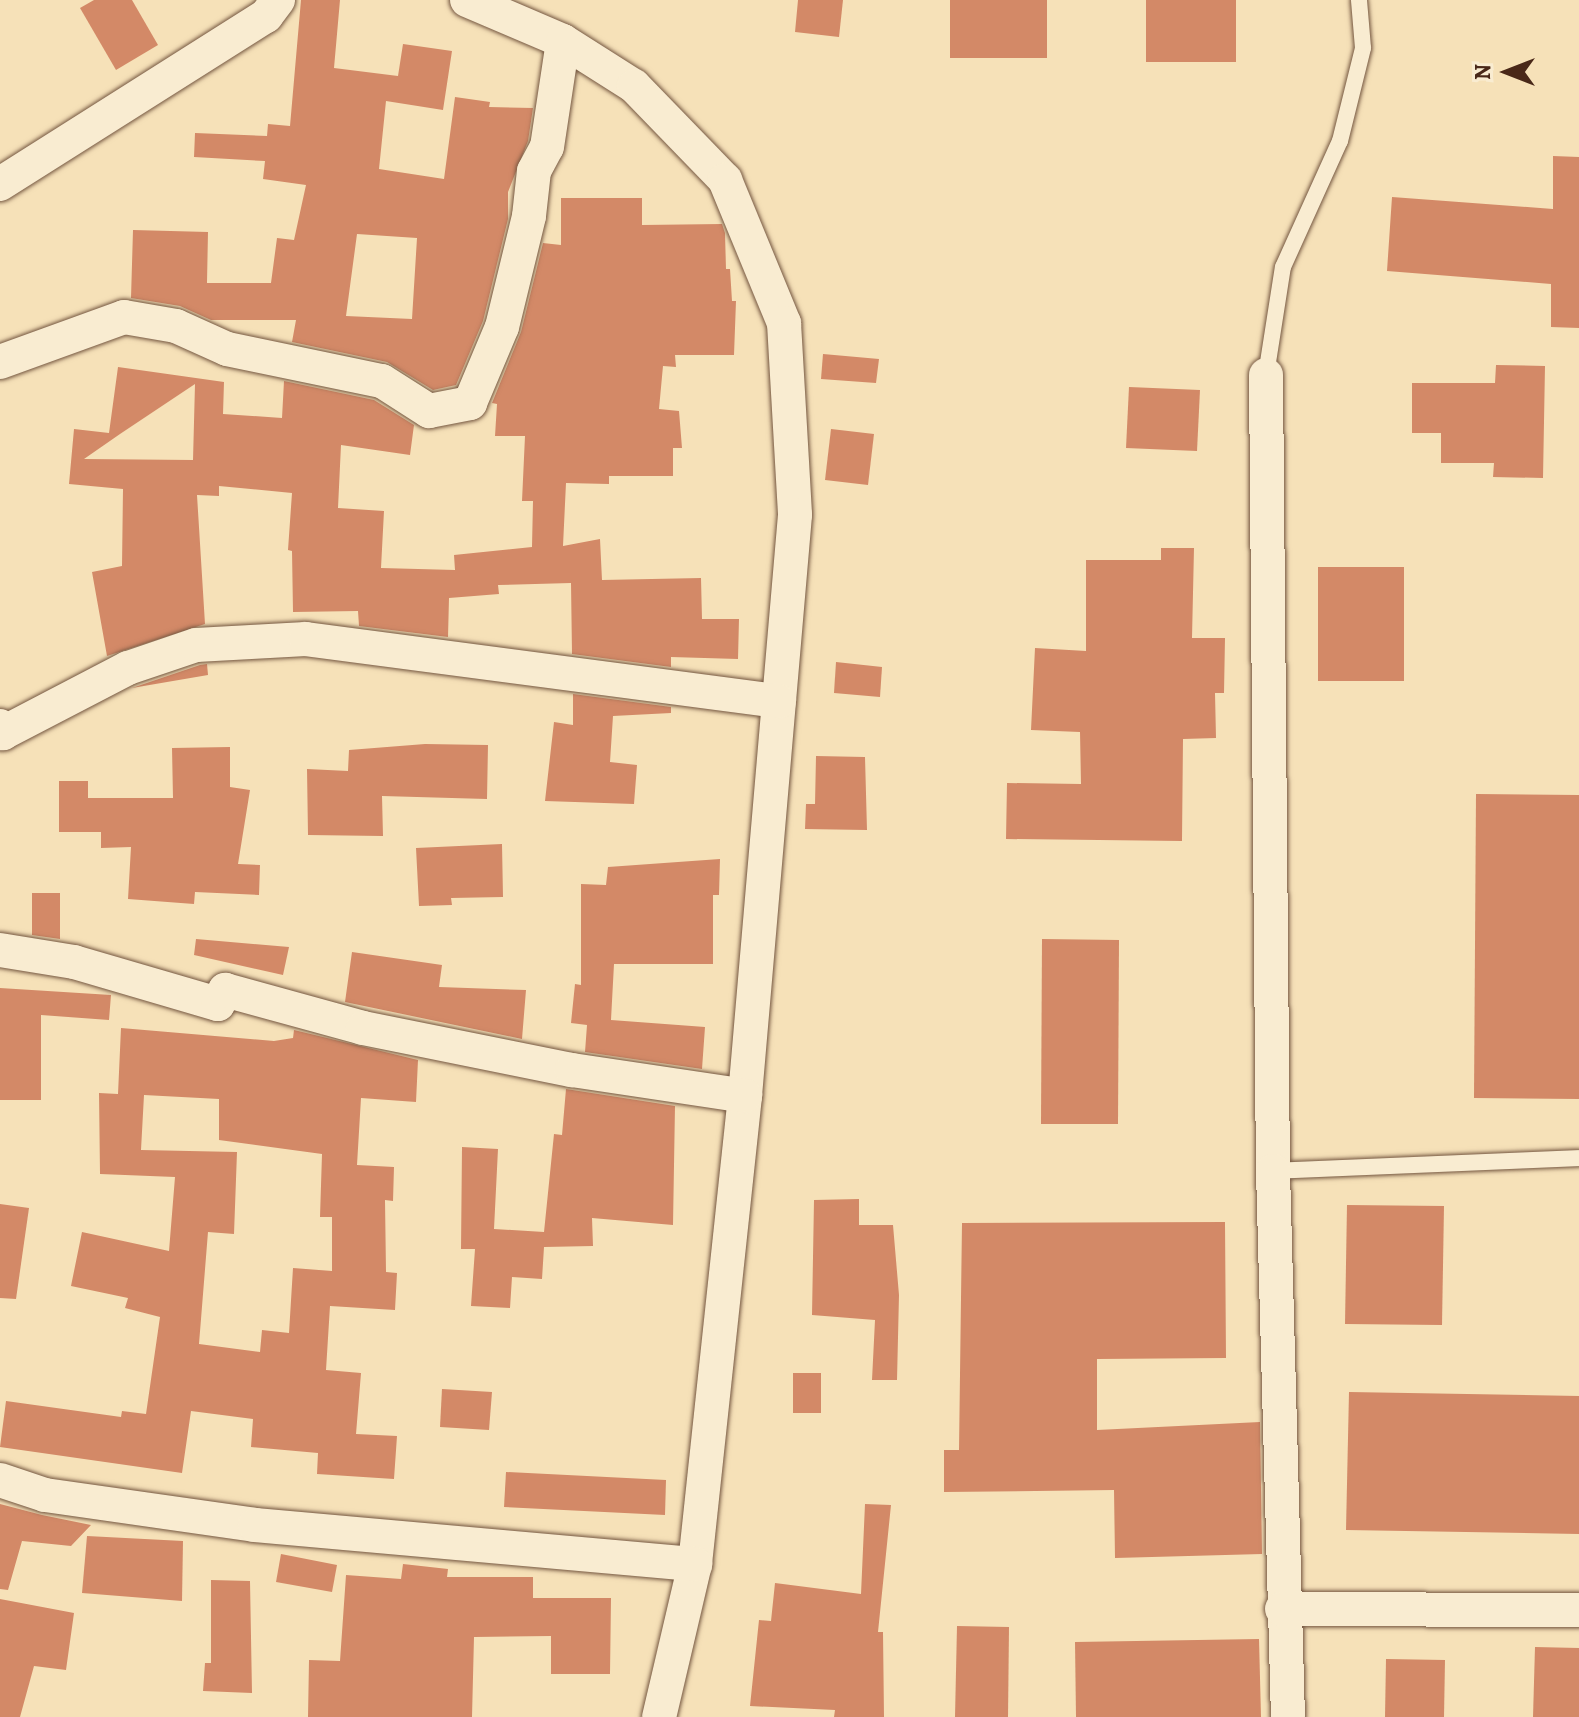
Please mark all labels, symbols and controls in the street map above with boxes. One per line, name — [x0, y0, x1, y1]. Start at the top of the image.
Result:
north arrow — [1467, 32, 1547, 112]
text: N — [1468, 64, 1498, 80]

